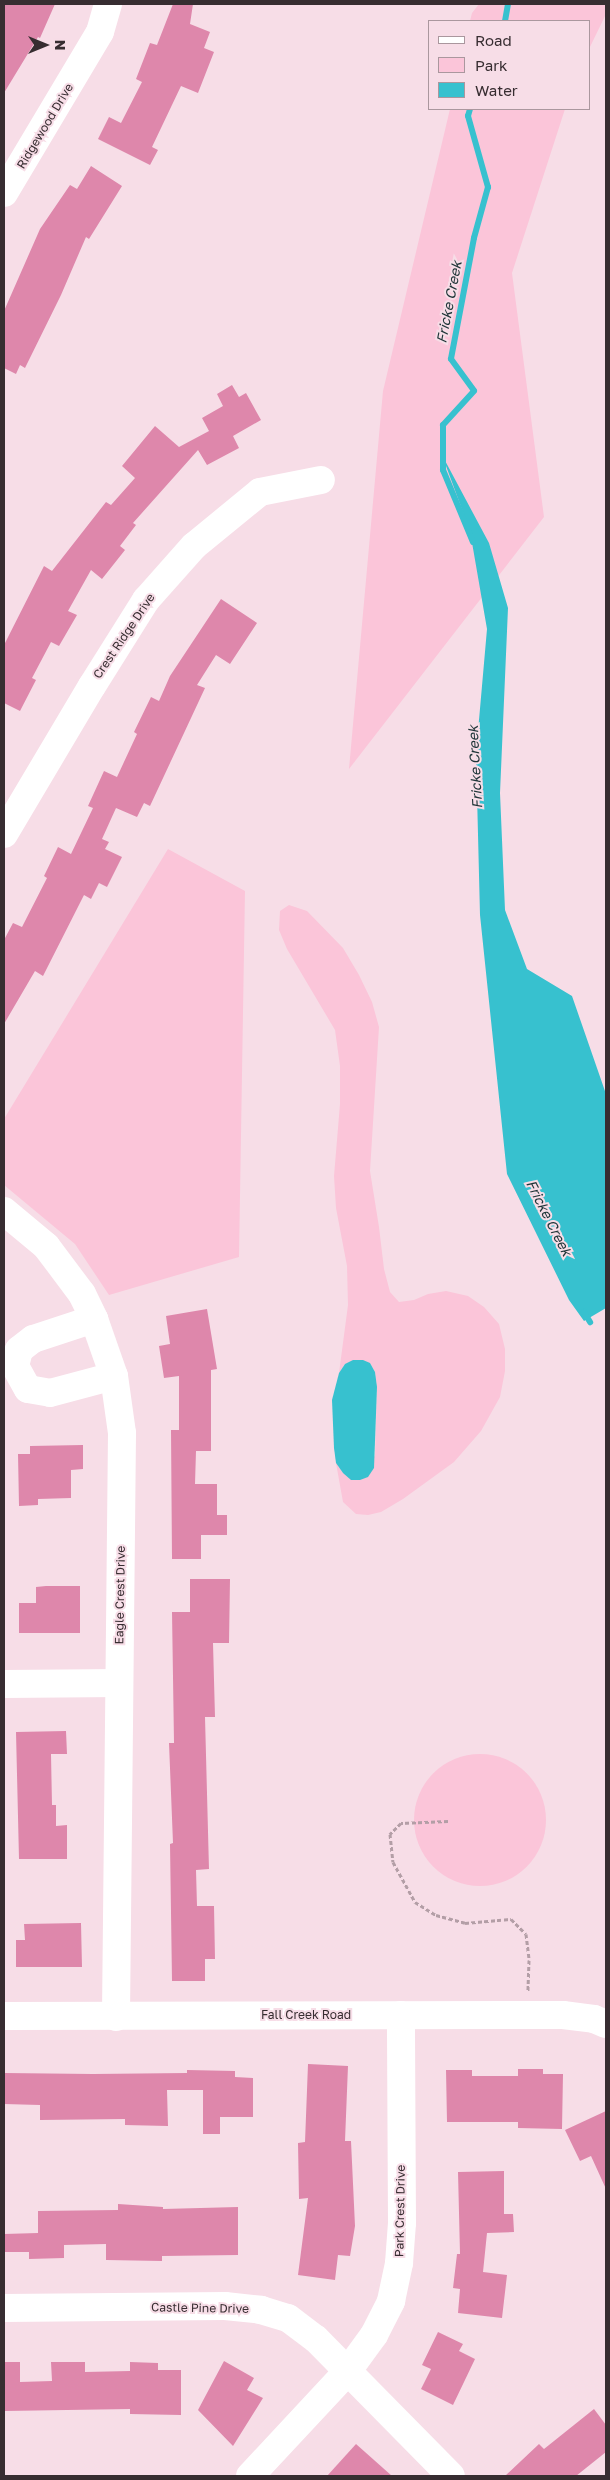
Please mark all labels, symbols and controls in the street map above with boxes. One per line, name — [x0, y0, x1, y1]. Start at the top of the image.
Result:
north arrow — [20, 20, 70, 70]
legend — [428, 20, 590, 110]
text: Road — [475, 31, 512, 49]
text: N — [52, 40, 69, 50]
text: Park — [475, 56, 507, 74]
street label: Ridgewood Drive — [14, 81, 76, 171]
text: Water — [475, 81, 518, 99]
water label: Fricke Creek — [433, 259, 465, 345]
street label: Crest Ridge Drive — [90, 591, 158, 681]
water label: Fricke Creek — [464, 725, 486, 809]
water label: Fricke Creek — [523, 1177, 575, 1259]
street label: Eagle Crest Drive — [112, 1546, 128, 1644]
street label: Fall Creek Road — [261, 2008, 351, 2022]
street label: Park Crest Drive — [392, 2165, 408, 2257]
street label: Castle Pine Drive — [151, 2300, 249, 2316]

